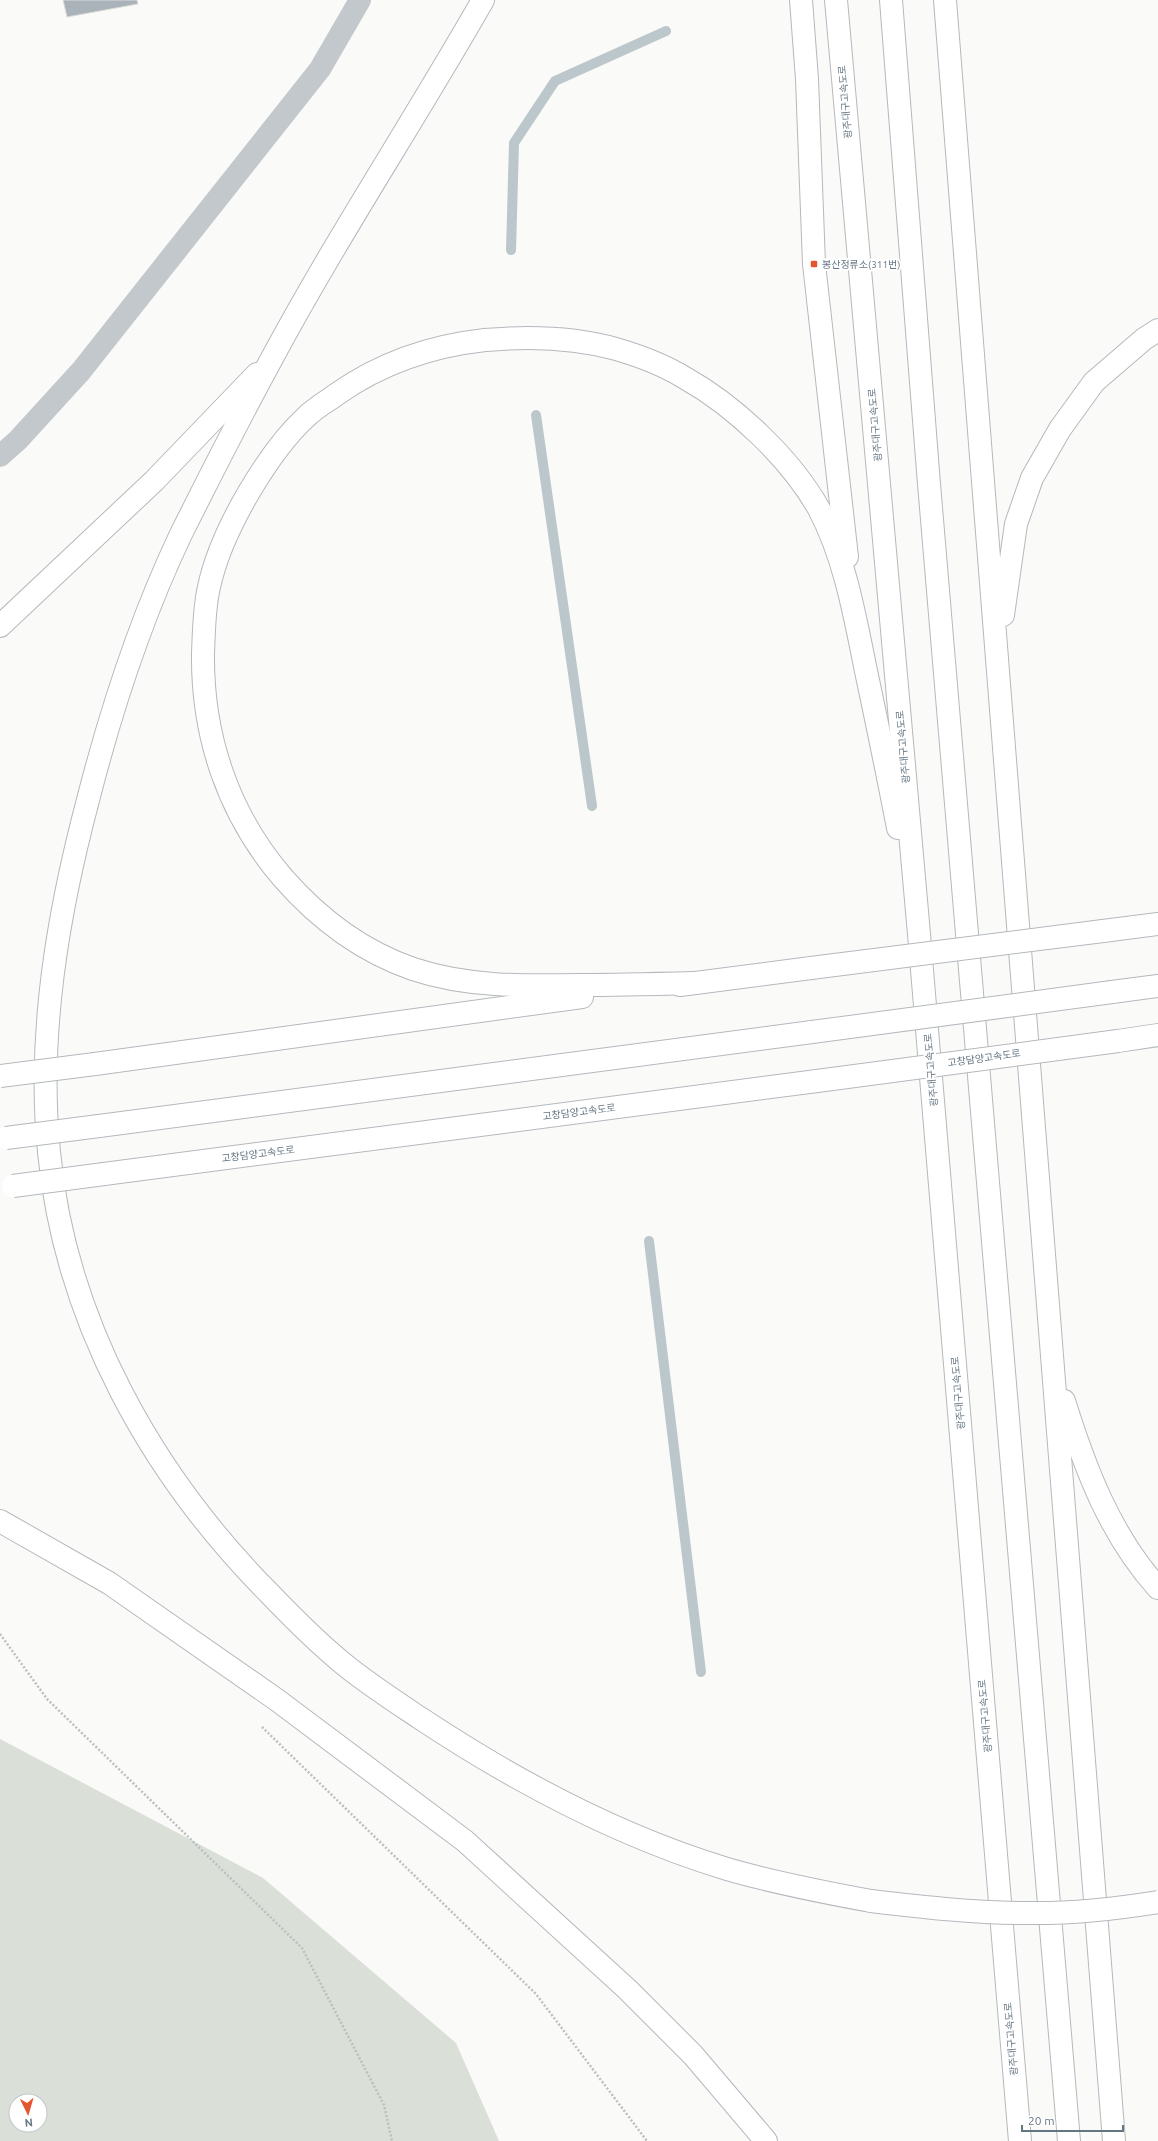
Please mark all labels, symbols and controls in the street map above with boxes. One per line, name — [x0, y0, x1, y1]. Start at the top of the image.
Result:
street label: 광주대구고속도로 — [836, 65, 854, 139]
marker: 봉산정류소(311번) — [809, 259, 819, 269]
place label: 봉산정류소(311번) — [822, 259, 900, 270]
street label: 광주대구고속도로 — [866, 388, 884, 462]
street label: 광주대구고속도로 — [894, 710, 912, 784]
street label: 광주대구고속도로 — [922, 1033, 940, 1107]
street label: 고창담양고속도로 — [947, 1047, 1021, 1069]
street label: 고창담양고속도로 — [542, 1102, 616, 1122]
street label: 고창담양고속도로 — [221, 1144, 295, 1164]
street label: 광주대구고속도로 — [949, 1356, 967, 1430]
street label: 광주대구고속도로 — [976, 1679, 994, 1753]
street label: 광주대구고속도로 — [1002, 2002, 1020, 2076]
north arrow — [8, 2093, 48, 2133]
scale bar — [1022, 2107, 1123, 2133]
text: 20 m — [1028, 2114, 1055, 2127]
text: N — [24, 2117, 33, 2129]

